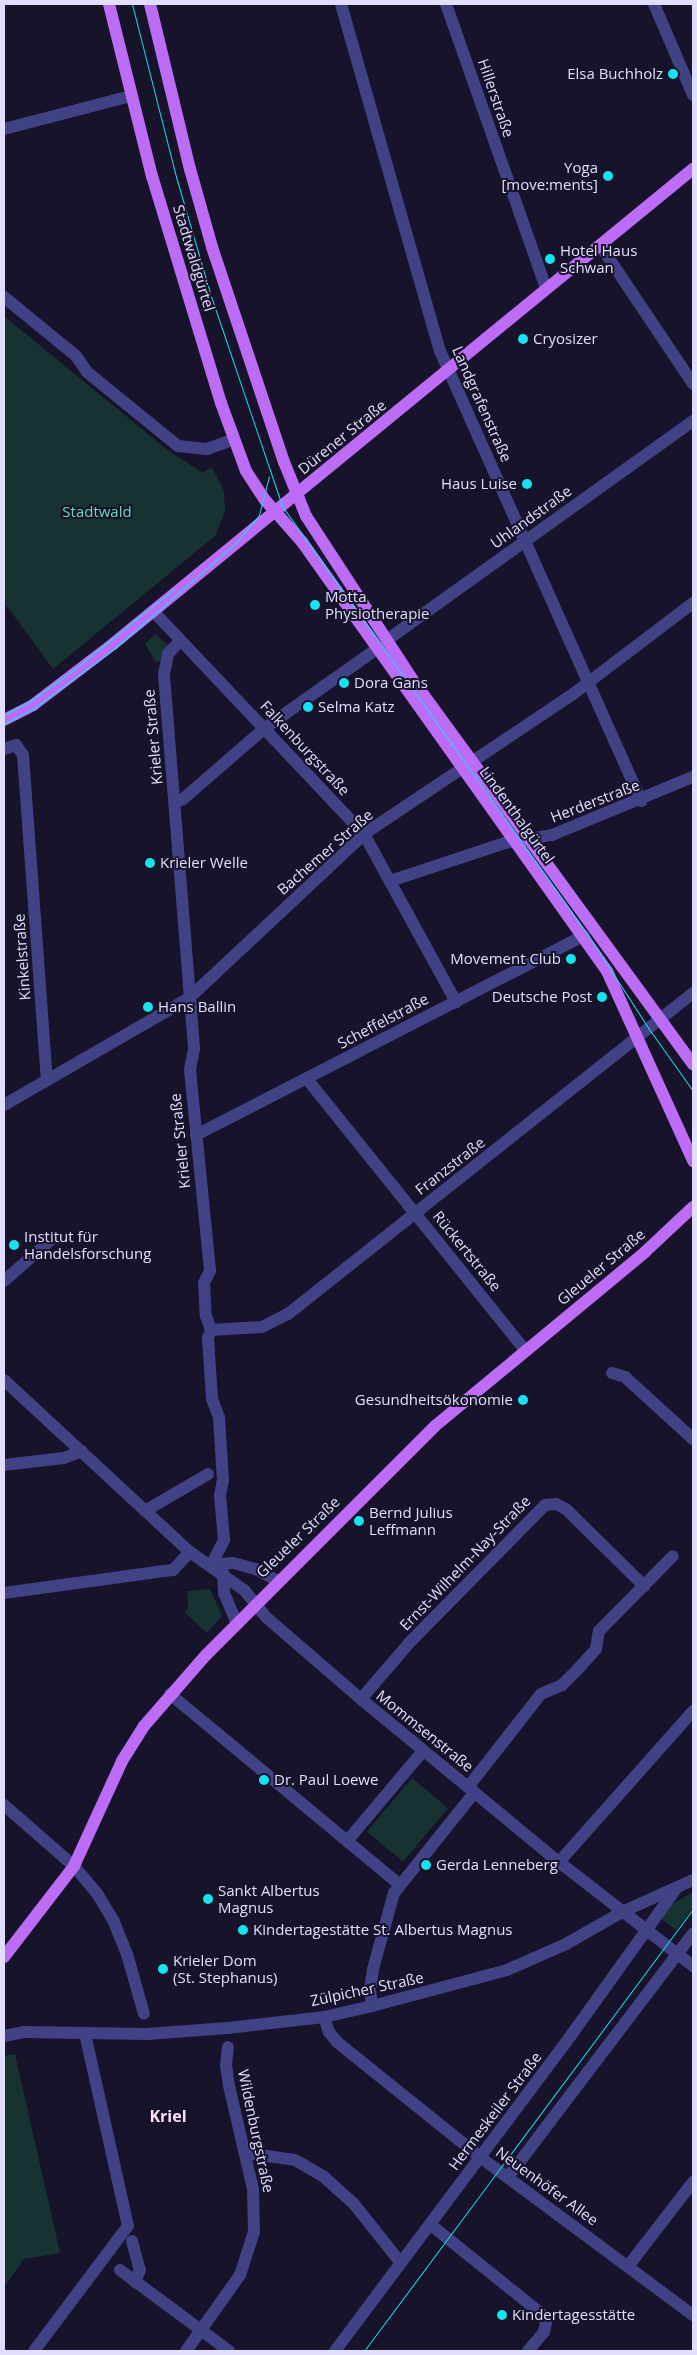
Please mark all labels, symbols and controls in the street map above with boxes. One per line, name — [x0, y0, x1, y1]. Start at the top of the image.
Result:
street label: Hillerstraße — [474, 56, 518, 140]
place label: Elsa Buchholz — [567, 65, 663, 83]
marker: Elsa Buchholz — [667, 68, 679, 80]
place label: Yoga [move:ments] — [501, 158, 598, 193]
marker: Yoga [move:ments] — [602, 170, 614, 182]
street label: Stadtwaldgürtel — [169, 203, 219, 313]
place label: Hotel Haus Schwan — [560, 241, 637, 276]
marker: Hotel Haus Schwan — [544, 253, 556, 265]
place label: Cryosizer — [533, 330, 598, 348]
marker: Cryosizer — [517, 333, 529, 345]
street label: Landgrafenstraße — [448, 343, 516, 465]
street label: Dürener Straße — [294, 396, 390, 478]
place label: Haus Luise — [441, 475, 517, 493]
marker: Haus Luise — [521, 478, 533, 490]
street label: Uhlandstraße — [487, 482, 575, 552]
park label: Stadtwald — [62, 503, 132, 521]
place label: Motta Physiotherapie — [325, 587, 430, 622]
marker: Motta Physiotherapie — [309, 599, 321, 611]
place label: Dora Gans — [354, 674, 428, 692]
marker: Dora Gans — [338, 677, 350, 689]
street label: Krieler Straße — [140, 689, 166, 785]
street label: Falkenburgstraße — [257, 697, 353, 799]
place label: Selma Katz — [318, 698, 394, 716]
marker: Selma Katz — [302, 701, 314, 713]
street label: Lindenthalgürtel — [476, 763, 558, 867]
street label: Herderstraße — [548, 776, 642, 826]
street label: Bachemer Straße — [273, 806, 377, 898]
place label: Krieler Welle — [160, 854, 248, 872]
marker: Krieler Welle — [144, 857, 156, 869]
street label: Kinkelstraße — [10, 913, 34, 1001]
place label: Movement Club — [450, 950, 561, 968]
marker: Movement Club — [565, 953, 577, 965]
place label: Deutsche Post — [492, 988, 592, 1006]
street label: Scheffelstraße — [335, 990, 431, 1052]
marker: Deutsche Post — [596, 991, 608, 1003]
place label: Hans Ballin — [158, 998, 236, 1016]
marker: Hans Ballin — [142, 1001, 154, 1013]
street label: Krieler Straße — [166, 1093, 194, 1189]
street label: Franzstraße — [412, 1133, 488, 1199]
street label: Rückertstraße — [429, 1207, 505, 1295]
street label: Gleueler Straße — [554, 1225, 648, 1309]
place label: Institut für Handelsforschung — [24, 1227, 151, 1262]
marker: Institut für Handelsforschung — [8, 1239, 20, 1251]
place label: Gesundheitsökonomie — [355, 1391, 513, 1409]
marker: Gesundheitsökonomie — [517, 1394, 529, 1406]
street label: Ernst-Wilhelm-Nay-Straße — [396, 1492, 534, 1634]
street label: Gleueler Straße — [253, 1493, 343, 1581]
place label: Bernd Julius Leffmann — [369, 1503, 453, 1538]
marker: Bernd Julius Leffmann — [353, 1515, 365, 1527]
street label: Mommsenstraße — [373, 1686, 477, 1776]
place label: Dr. Paul Loewe — [274, 1771, 378, 1789]
marker: Dr. Paul Loewe — [258, 1774, 270, 1786]
place label: Gerda Lenneberg — [436, 1856, 558, 1874]
marker: Gerda Lenneberg — [420, 1859, 432, 1871]
place label: Sankt Albertus Magnus — [218, 1881, 320, 1916]
marker: Sankt Albertus Magnus — [202, 1893, 214, 1905]
place label: Kindertagestätte St. Albertus Magnus — [253, 1921, 513, 1939]
marker: Kindertagestätte St. Albertus Magnus — [237, 1924, 249, 1936]
place label: Krieler Dom (St. Stephanus) — [173, 1951, 278, 1986]
marker: Krieler Dom (St. Stephanus) — [157, 1963, 169, 1975]
street label: Zülpicher Straße — [309, 1968, 425, 2010]
street label: Hermeskeiler Straße — [445, 2048, 545, 2174]
street label: Wildenburgstraße — [234, 2068, 278, 2194]
district label: Kriel — [149, 2106, 187, 2126]
street label: Neuenhöfer Allee — [492, 2143, 602, 2229]
place label: Kindertagesstätte — [512, 2306, 635, 2324]
marker: Kindertagesstätte — [496, 2309, 508, 2321]

